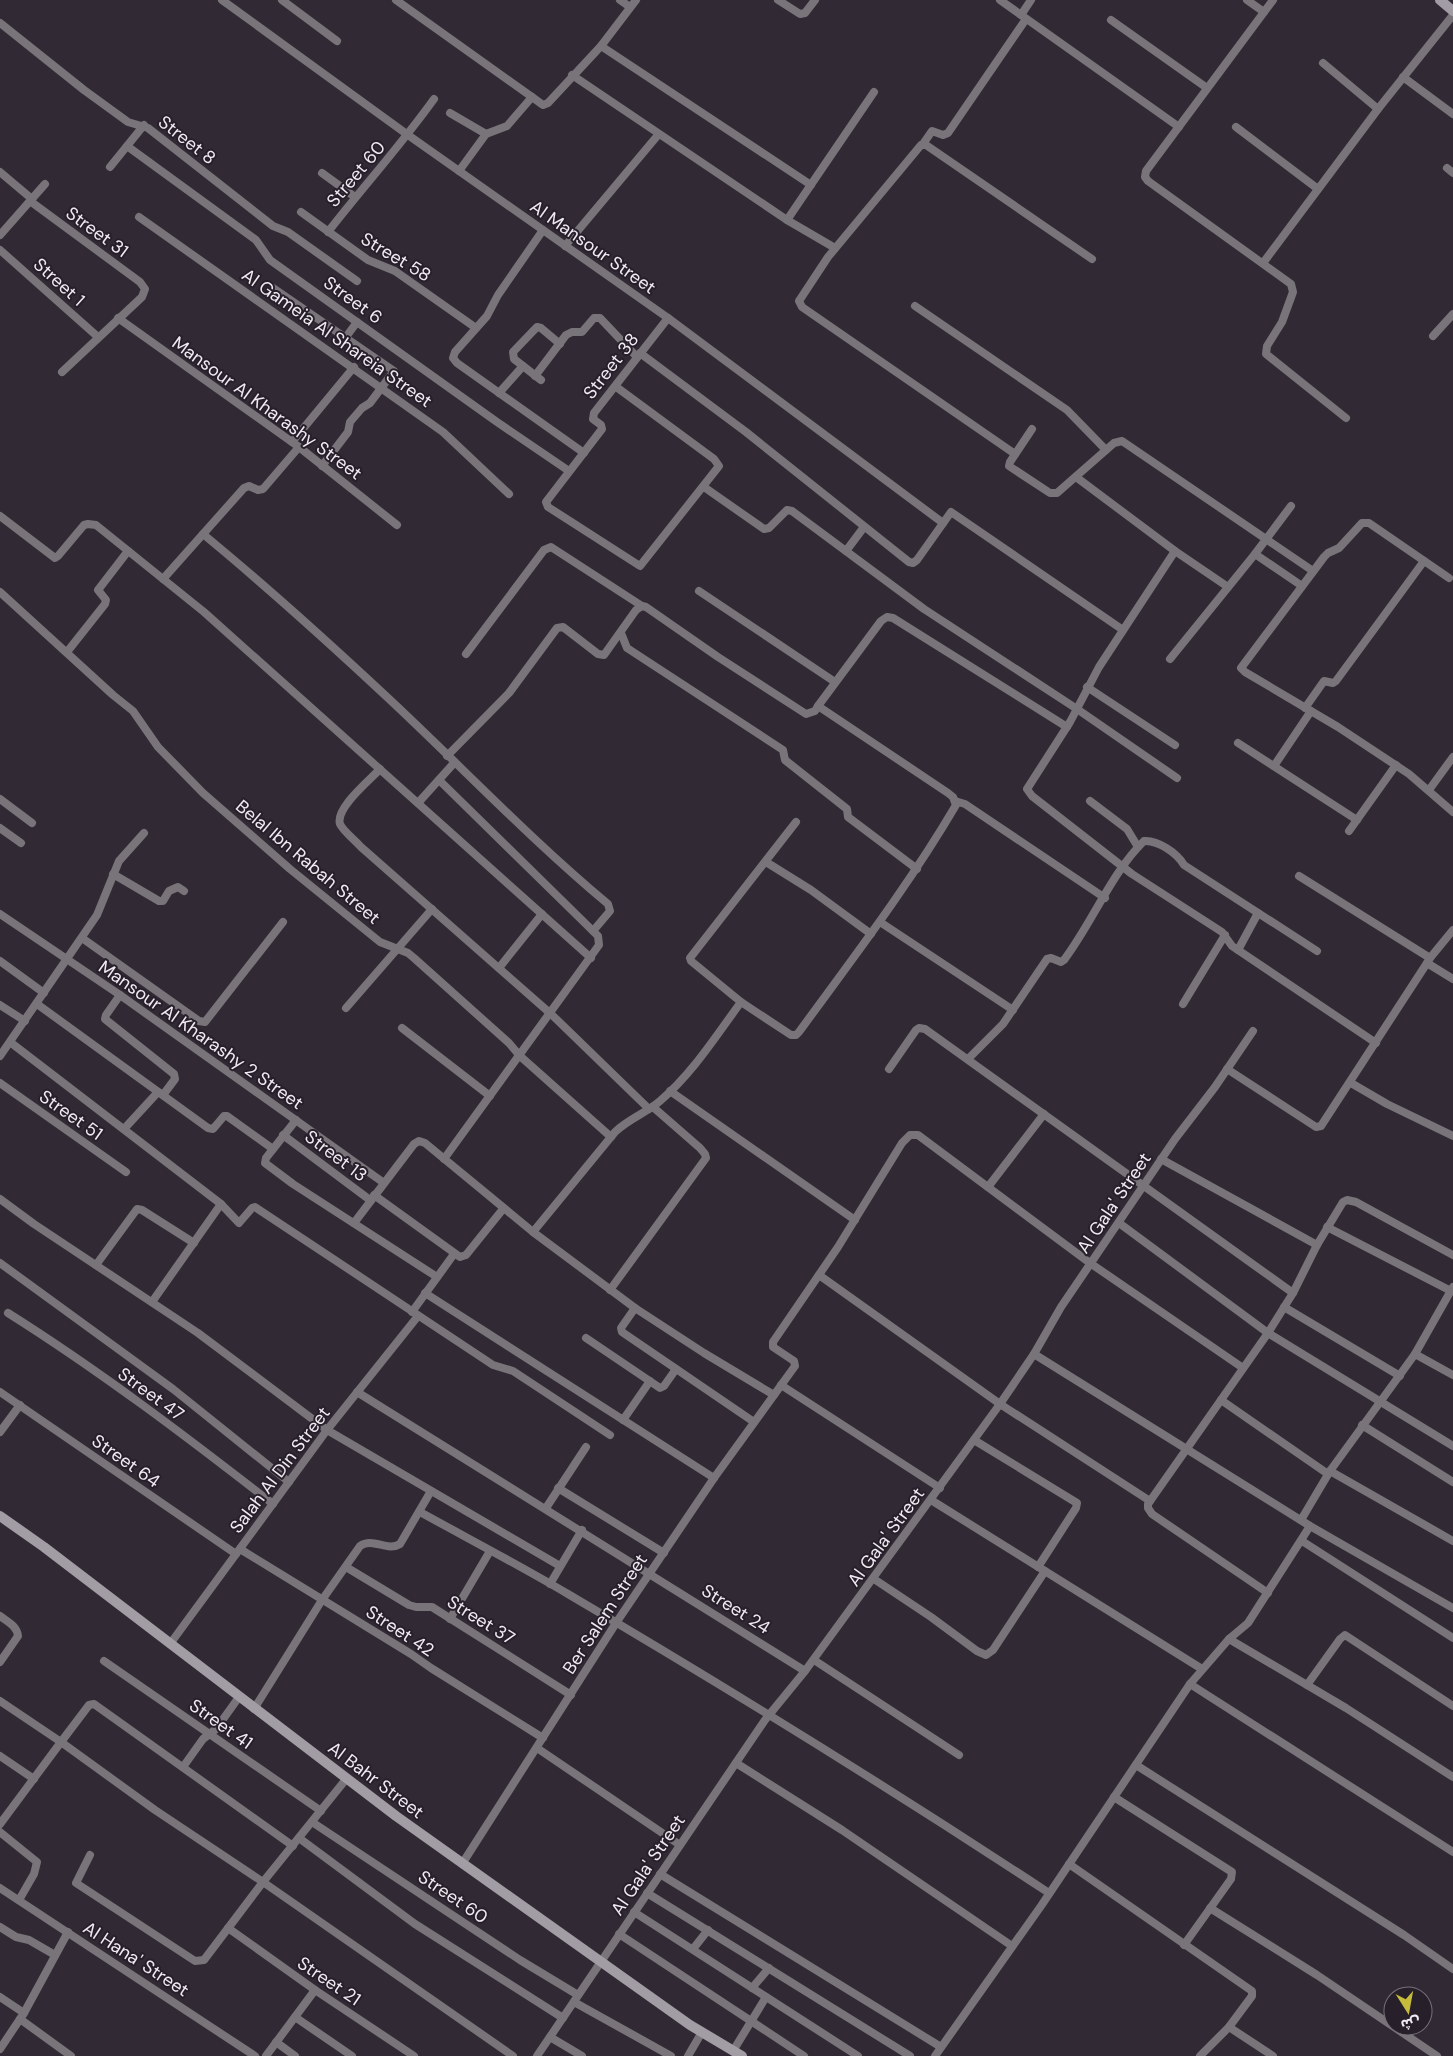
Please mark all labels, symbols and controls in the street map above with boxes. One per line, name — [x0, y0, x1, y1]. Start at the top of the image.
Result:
street label: Street 8 — [153, 110, 221, 170]
street label: Street 60 — [321, 136, 391, 212]
street label: Al Mansour Street — [525, 195, 661, 299]
street label: Street 31 — [61, 201, 133, 263]
street label: Street 58 — [357, 227, 435, 287]
street label: Street 1 — [28, 253, 90, 311]
street label: Al Gameia Al Shareia Street — [237, 263, 437, 413]
street label: Street 6 — [319, 271, 387, 329]
street label: Street 38 — [578, 328, 644, 404]
street label: Mansour Al Kharashy Street — [167, 331, 367, 485]
street label: Belal Ibn Rabah Street — [231, 794, 385, 930]
street label: Mansour Al Kharashy 2 Street — [94, 955, 308, 1115]
street label: Street 51 — [34, 1084, 108, 1146]
street label: Street 13 — [300, 1125, 372, 1187]
street label: Al Gala' Street — [1071, 1148, 1157, 1258]
street label: Street 47 — [113, 1362, 189, 1426]
street label: Salah Al Din Street — [224, 1402, 336, 1538]
street label: Street 64 — [87, 1429, 165, 1493]
street label: Al Gala' Street — [842, 1483, 930, 1591]
street label: Ber Salem Street — [557, 1549, 653, 1679]
street label: Street 24 — [697, 1578, 775, 1640]
street label: Street 37 — [443, 1590, 519, 1650]
street label: Street 42 — [361, 1600, 439, 1662]
street label: Street 41 — [184, 1693, 258, 1755]
street label: Al Bahr Street — [323, 1736, 429, 1824]
street label: Al Gala' Street — [605, 1810, 691, 1920]
street label: Street 60 — [413, 1865, 493, 1929]
street label: Al Hana' Street — [78, 1916, 194, 2002]
street label: Street 21 — [293, 1951, 365, 2011]
north arrow — [1383, 1986, 1433, 2036]
text: ش — [1399, 2013, 1422, 2034]

